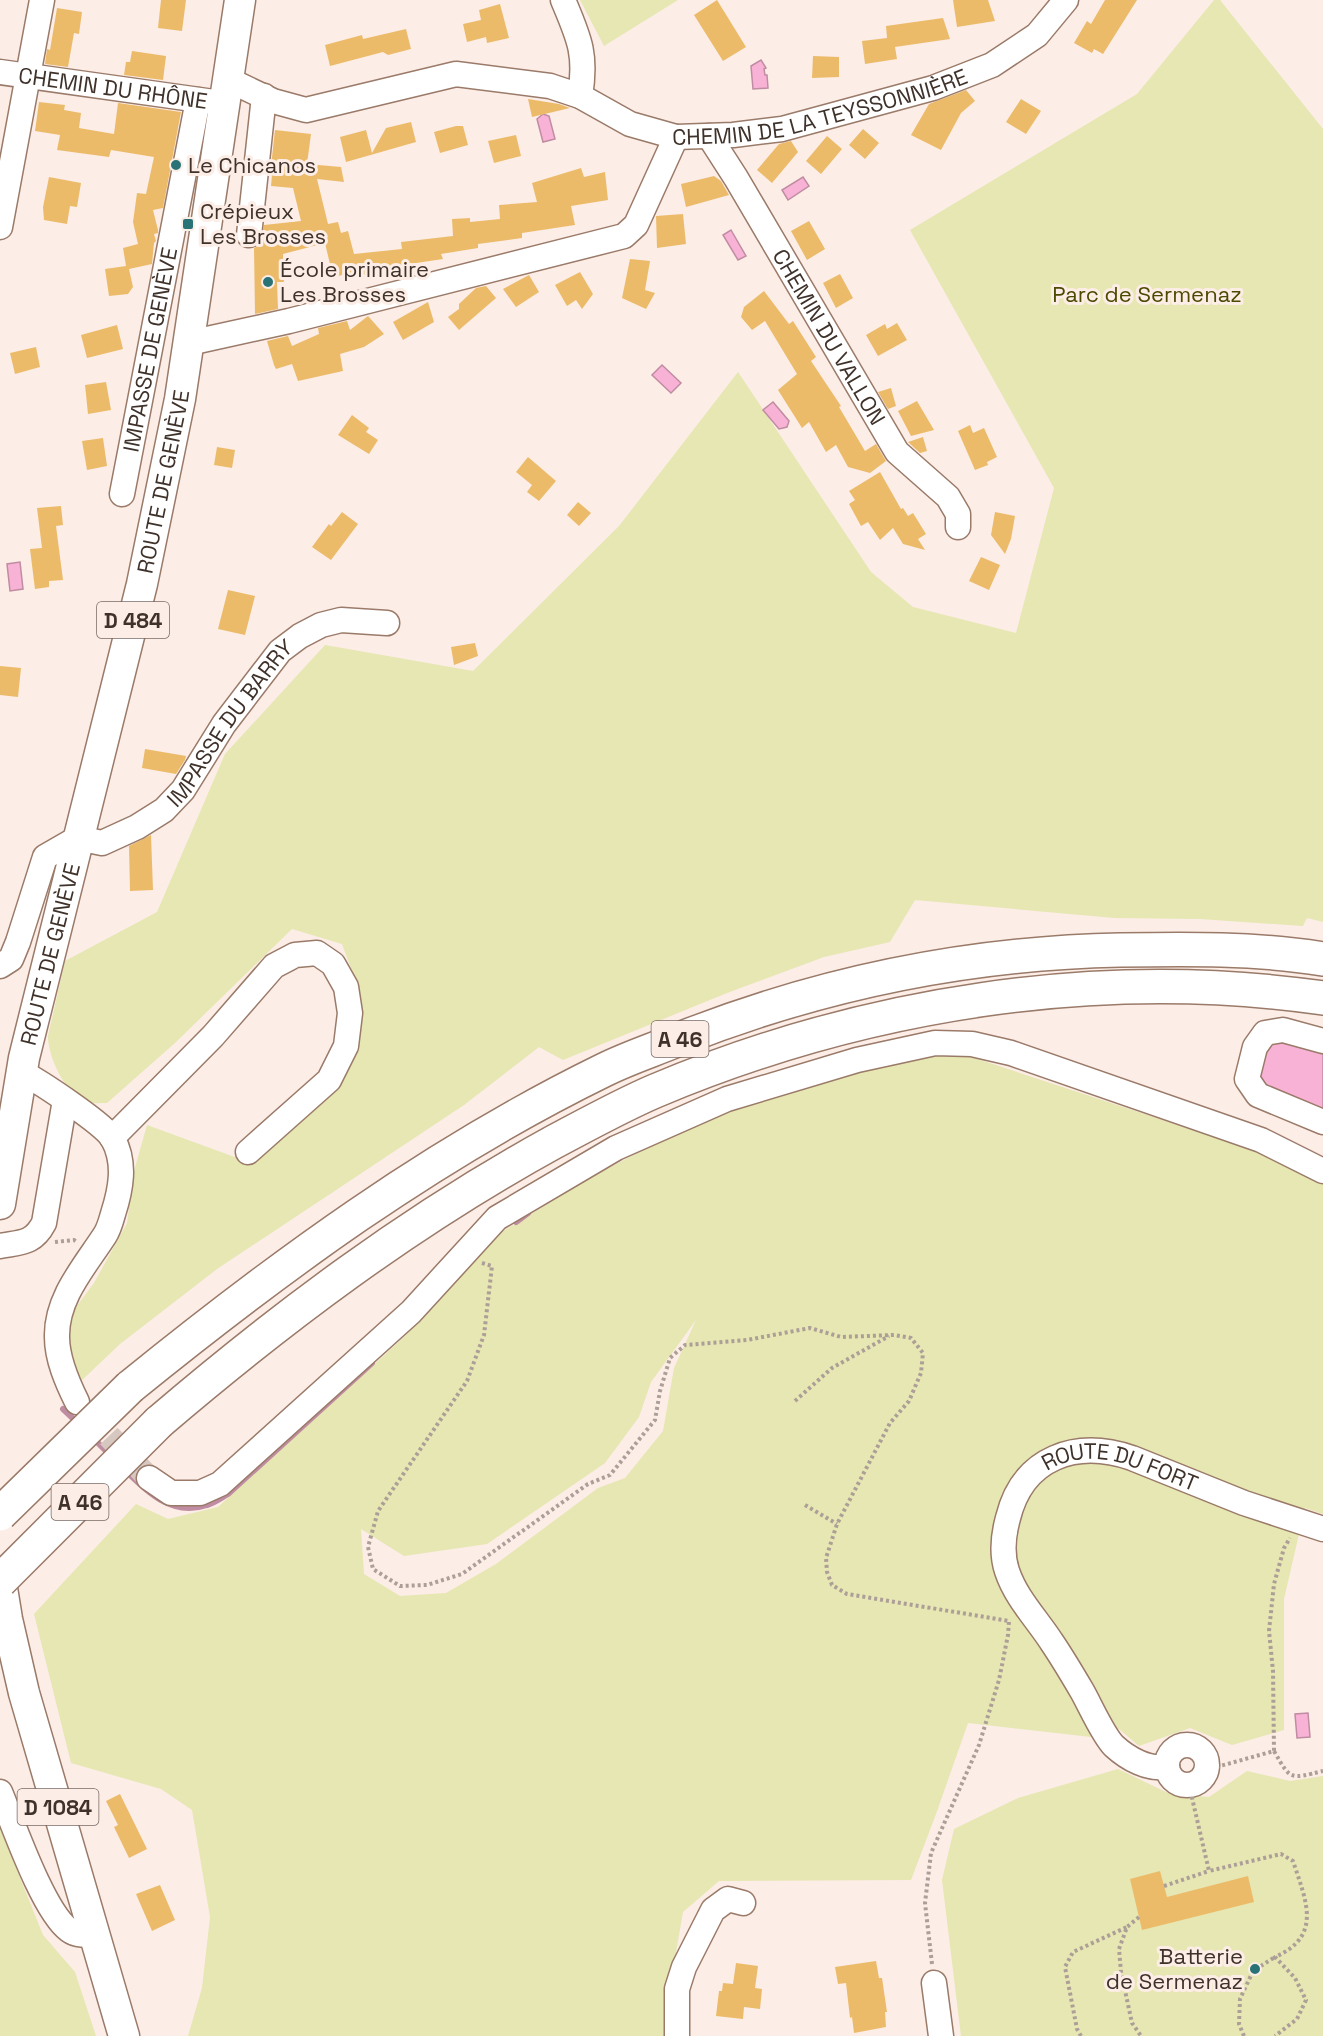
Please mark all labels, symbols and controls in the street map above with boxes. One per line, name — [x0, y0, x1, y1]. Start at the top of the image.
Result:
street label: CHEMIN DU RHÔNE — [17, 61, 209, 115]
street label: CHEMIN DE LA TEYSSONNIÈRE — [672, 62, 971, 151]
place label: Le Chicanos — [188, 151, 316, 179]
marker: Le Chicanos — [169, 158, 183, 172]
place label: Crépieux Les Brosses — [200, 197, 326, 250]
marker: Crépieux Les Brosses — [181, 217, 195, 231]
street label: CHEMIN DU VALLON — [767, 244, 892, 430]
street label: IMPASSE DE GENÈVE — [116, 245, 183, 454]
place label: École primaire Les Brosses — [280, 255, 429, 308]
marker: École primaire Les Brosses — [261, 275, 275, 289]
park label: Parc de Sermenaz — [1052, 280, 1242, 308]
street label: ROUTE DE GENÈVE — [131, 388, 195, 576]
road number: D 484 — [97, 602, 169, 638]
street label: IMPASSE DU BARRY — [161, 632, 298, 813]
street label: ROUTE DE GENÈVE — [14, 860, 86, 1048]
road number: A 46 — [652, 1021, 708, 1057]
street label: ROUTE DU FORT — [1036, 1437, 1202, 1497]
road number: A 46 — [52, 1484, 109, 1520]
road number: D 1084 — [17, 1789, 98, 1825]
place label: Batterie de Sermenaz — [1106, 1942, 1243, 1995]
marker: Batterie de Sermenaz — [1248, 1962, 1262, 1976]

